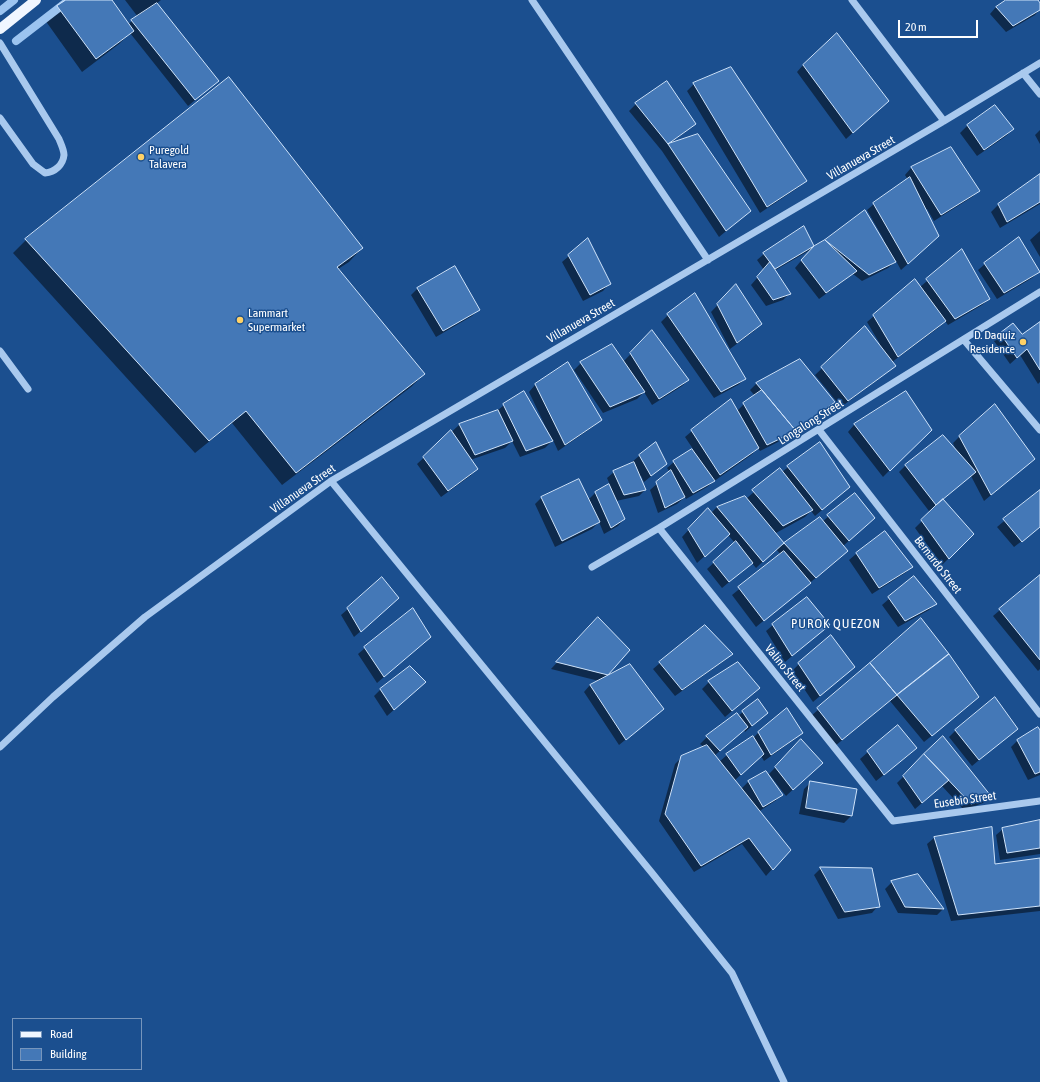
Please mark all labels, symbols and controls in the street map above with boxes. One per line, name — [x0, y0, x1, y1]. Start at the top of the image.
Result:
scale bar — [900, 12, 980, 38]
text: 20 m — [905, 20, 927, 34]
street label: Villanueva Street — [825, 133, 897, 183]
place label: Puregold Talavera — [149, 143, 189, 171]
marker: Puregold Talavera — [136, 152, 146, 162]
street label: Villanueva Street — [545, 296, 617, 346]
place label: Lammart Supermarket — [248, 306, 305, 334]
marker: Lammart Supermarket — [235, 315, 245, 325]
place label: D. Daquiz Residence — [970, 328, 1015, 356]
marker: D. Daquiz Residence — [1018, 337, 1028, 347]
street label: Longalong Street — [776, 396, 846, 448]
street label: Villanueva Street — [268, 461, 338, 517]
street label: Bernardo Street — [911, 533, 965, 597]
district label: PUROK QUEZON — [791, 616, 881, 632]
street label: Valino Street — [762, 642, 808, 694]
street label: Eusebio Street — [933, 789, 997, 811]
legend — [12, 1018, 142, 1070]
text: Road — [50, 1027, 73, 1041]
text: Building — [50, 1047, 87, 1061]

